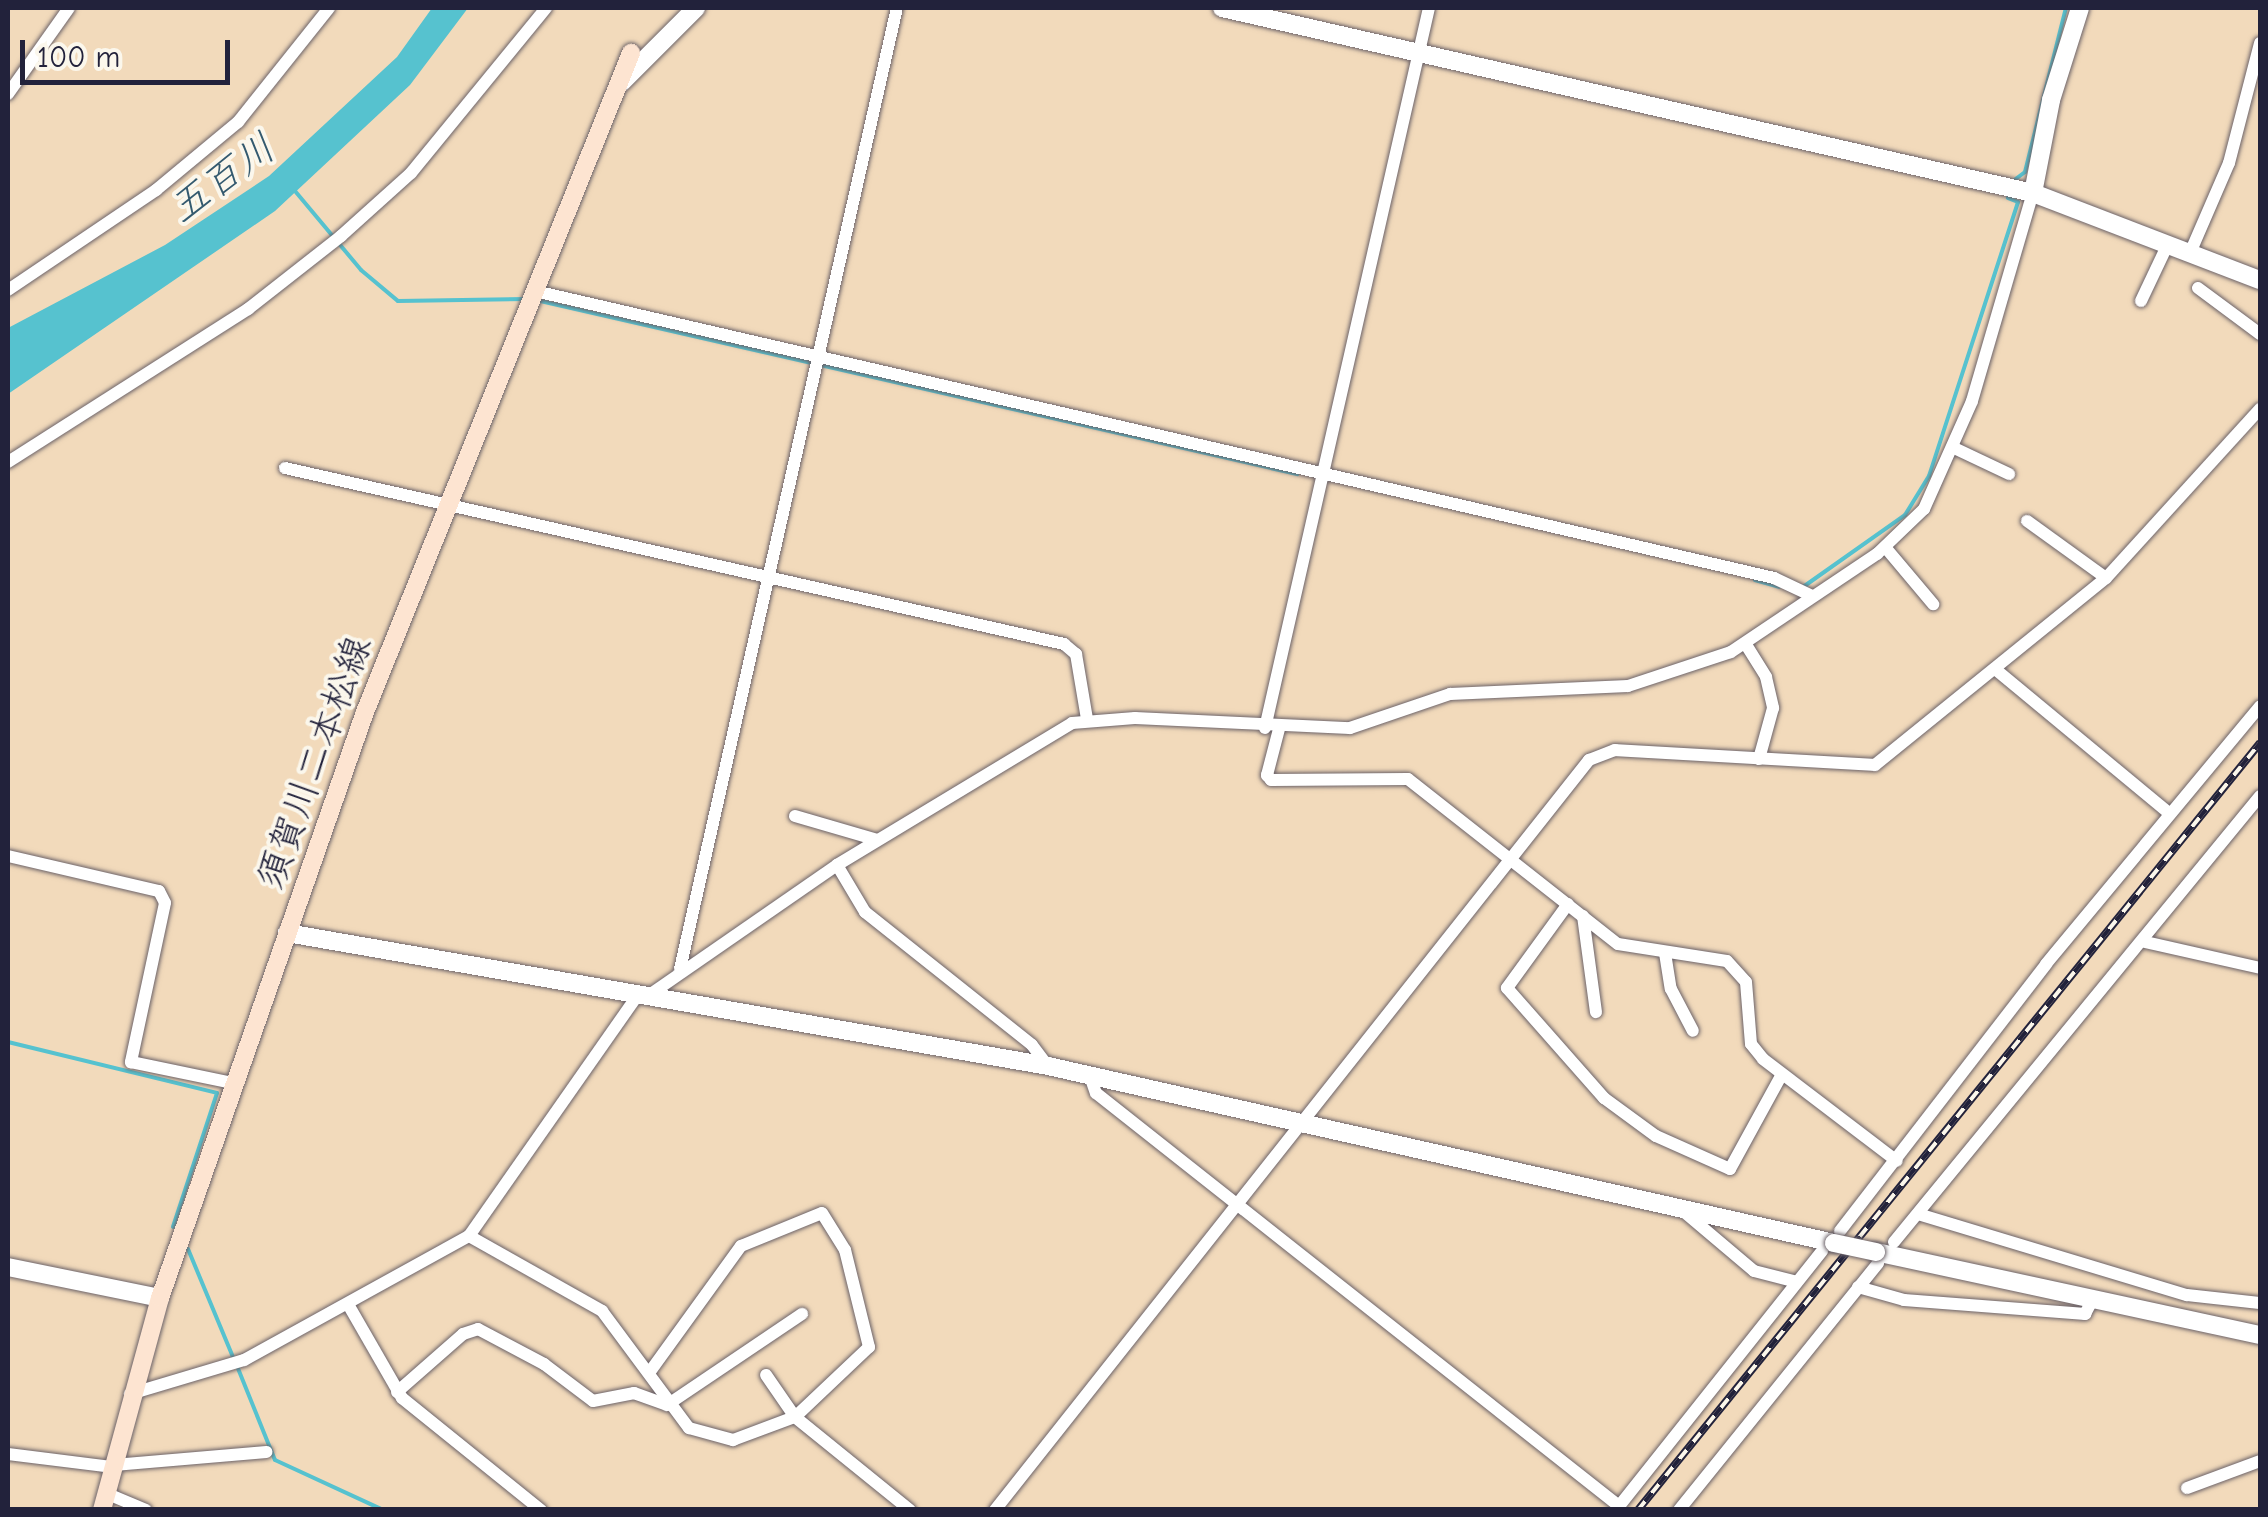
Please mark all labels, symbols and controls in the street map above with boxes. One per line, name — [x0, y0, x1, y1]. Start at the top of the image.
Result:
scale bar — [25, 20, 235, 82]
text: 100 m — [37, 40, 120, 75]
water label: 五百川 — [159, 123, 285, 233]
street label: 須賀川二本松線 — [248, 630, 382, 896]

